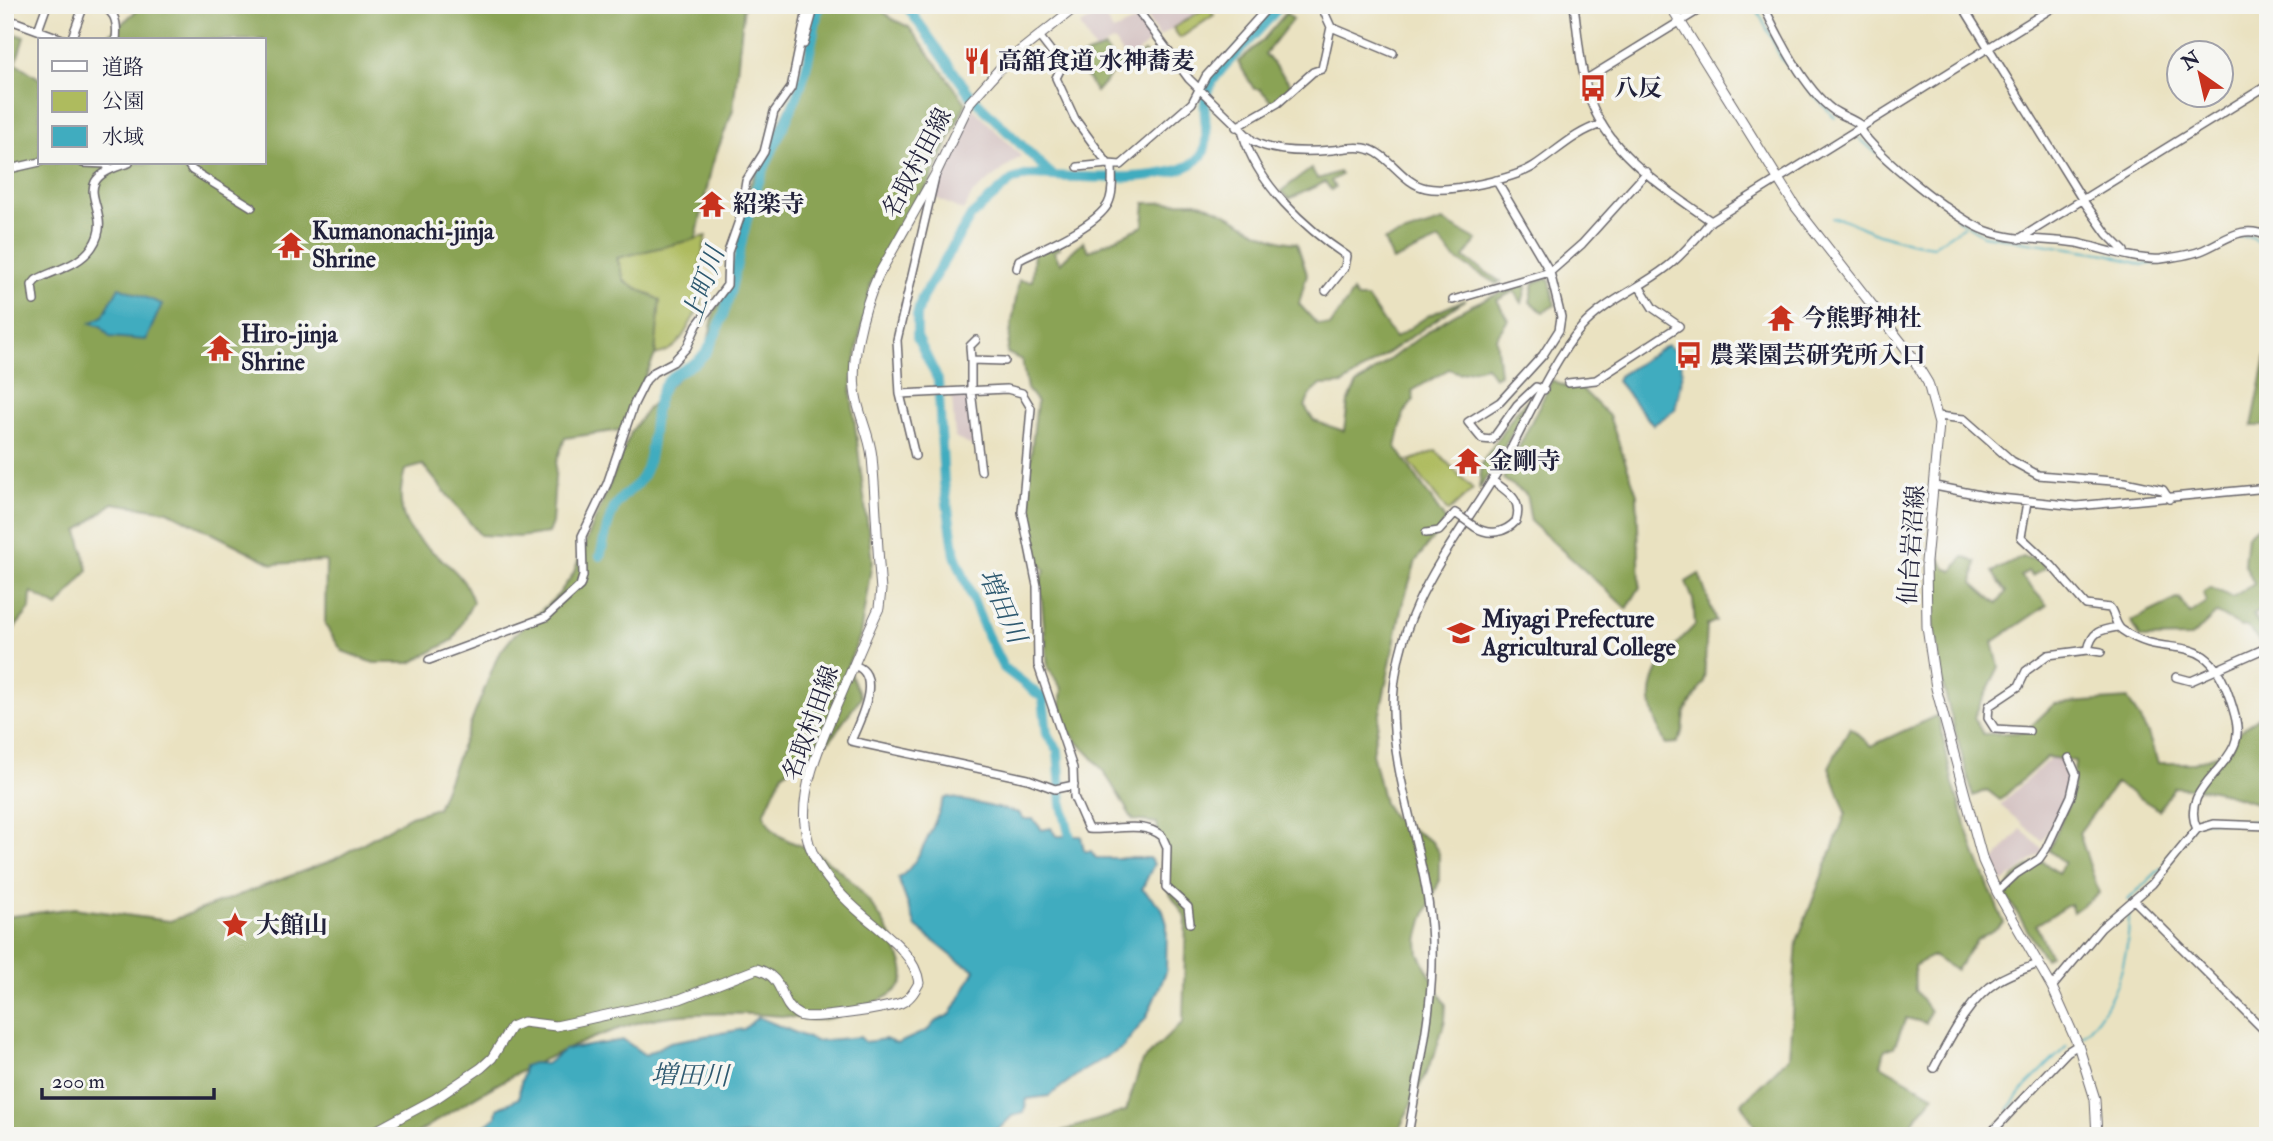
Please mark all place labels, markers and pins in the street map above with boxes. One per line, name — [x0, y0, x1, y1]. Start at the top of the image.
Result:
restaurant icon: 高舘食道 水神蕎麦 — [962, 46, 992, 76]
place label: 高舘食道 水神蕎麦 — [998, 46, 1195, 77]
bus stop icon: 八反 — [1578, 73, 1608, 103]
place label: 八反 — [1614, 73, 1662, 104]
temple icon: 紹楽寺 — [697, 189, 727, 219]
place label: 紹楽寺 — [733, 189, 805, 220]
place label: Kumanonachi-jinja Shrine — [312, 216, 495, 275]
temple icon: Kumanonachi-jinja Shrine — [276, 230, 306, 260]
temple icon: 今熊野神社 — [1766, 303, 1796, 333]
place label: 今熊野神社 — [1802, 303, 1922, 334]
place label: Hiro-jinja Shrine — [241, 319, 338, 378]
temple icon: Hiro-jinja Shrine — [205, 333, 235, 363]
bus stop icon: 農業園芸研究所入口 — [1674, 340, 1704, 370]
place label: 農業園芸研究所入口 — [1710, 340, 1926, 371]
temple icon: 金剛寺 — [1453, 446, 1483, 476]
place label: 金剛寺 — [1489, 446, 1561, 477]
place label: Miyagi Prefecture Agricultural College — [1481, 604, 1676, 663]
school or university icon: Miyagi Prefecture Agricultural College — [1446, 618, 1476, 648]
place icon: 大館山 — [220, 910, 250, 940]
place label: 大館山 — [256, 910, 328, 941]

